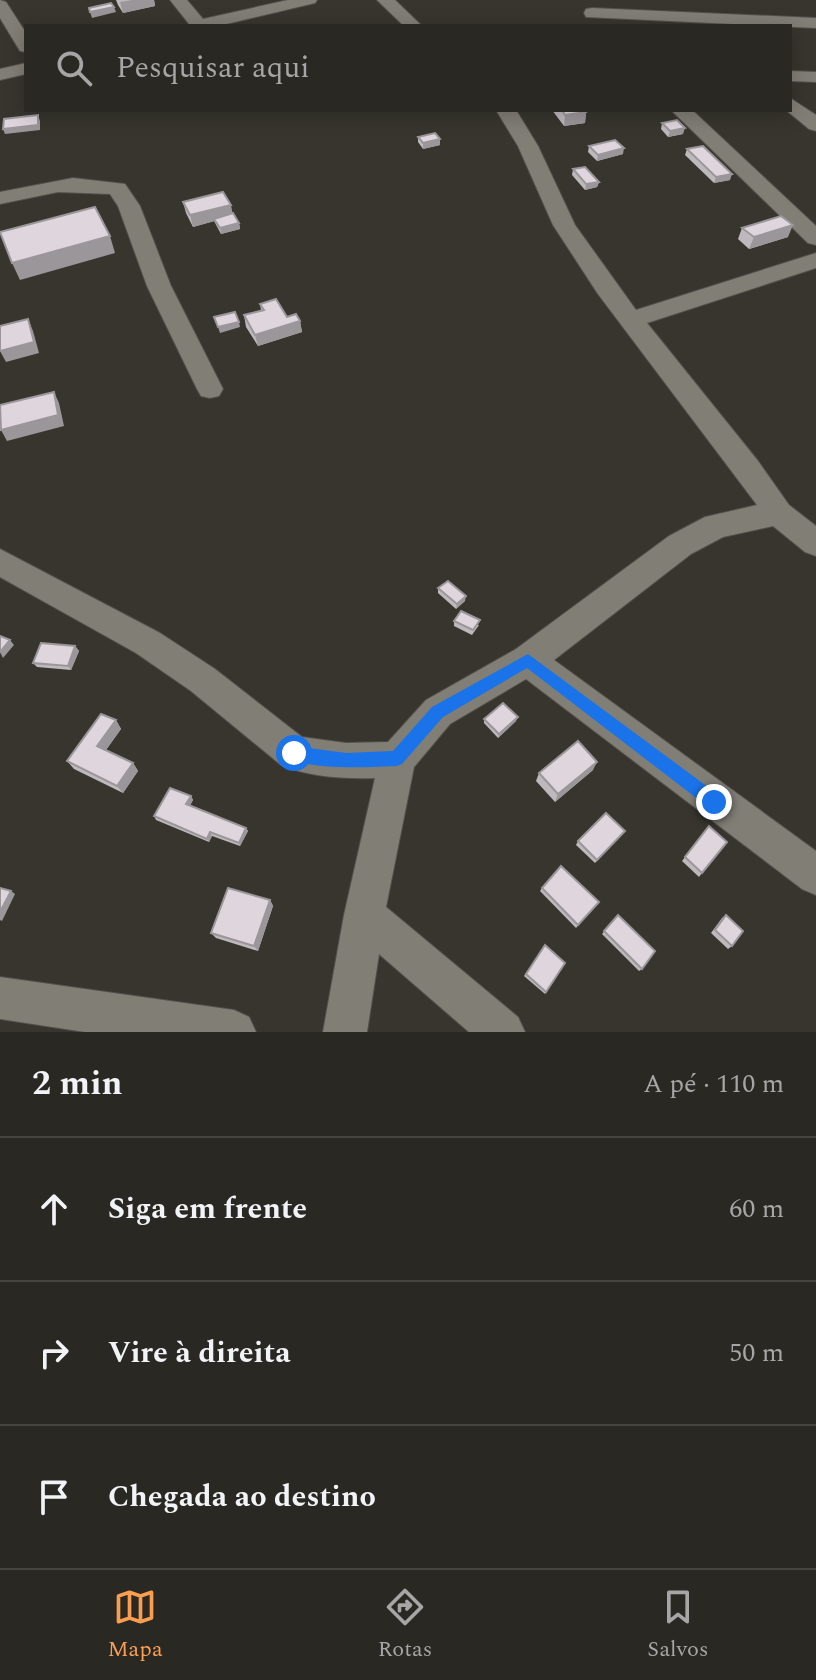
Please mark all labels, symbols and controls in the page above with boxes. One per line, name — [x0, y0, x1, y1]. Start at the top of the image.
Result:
search box — [24, 24, 792, 112]
text: Pesquisar aqui — [116, 45, 310, 91]
icon: search — [52, 46, 96, 90]
route start — [276, 735, 312, 771]
route end — [696, 784, 732, 820]
text: 2 min — [32, 1058, 122, 1110]
text: A pé · 110 m — [643, 1064, 784, 1104]
text: Siga em frente — [108, 1186, 307, 1232]
icon: ahead — [32, 1187, 76, 1231]
text: 60 m — [729, 1189, 784, 1229]
text: Vire à direita — [108, 1330, 291, 1376]
icon: right — [32, 1331, 76, 1375]
text: 50 m — [729, 1333, 784, 1373]
text: Chegada ao destino — [108, 1474, 376, 1520]
icon: arrive — [32, 1475, 76, 1519]
tab: Mapa — [108, 1585, 163, 1666]
tab: Rotas — [378, 1585, 432, 1666]
tab: Salvos — [647, 1585, 708, 1666]

